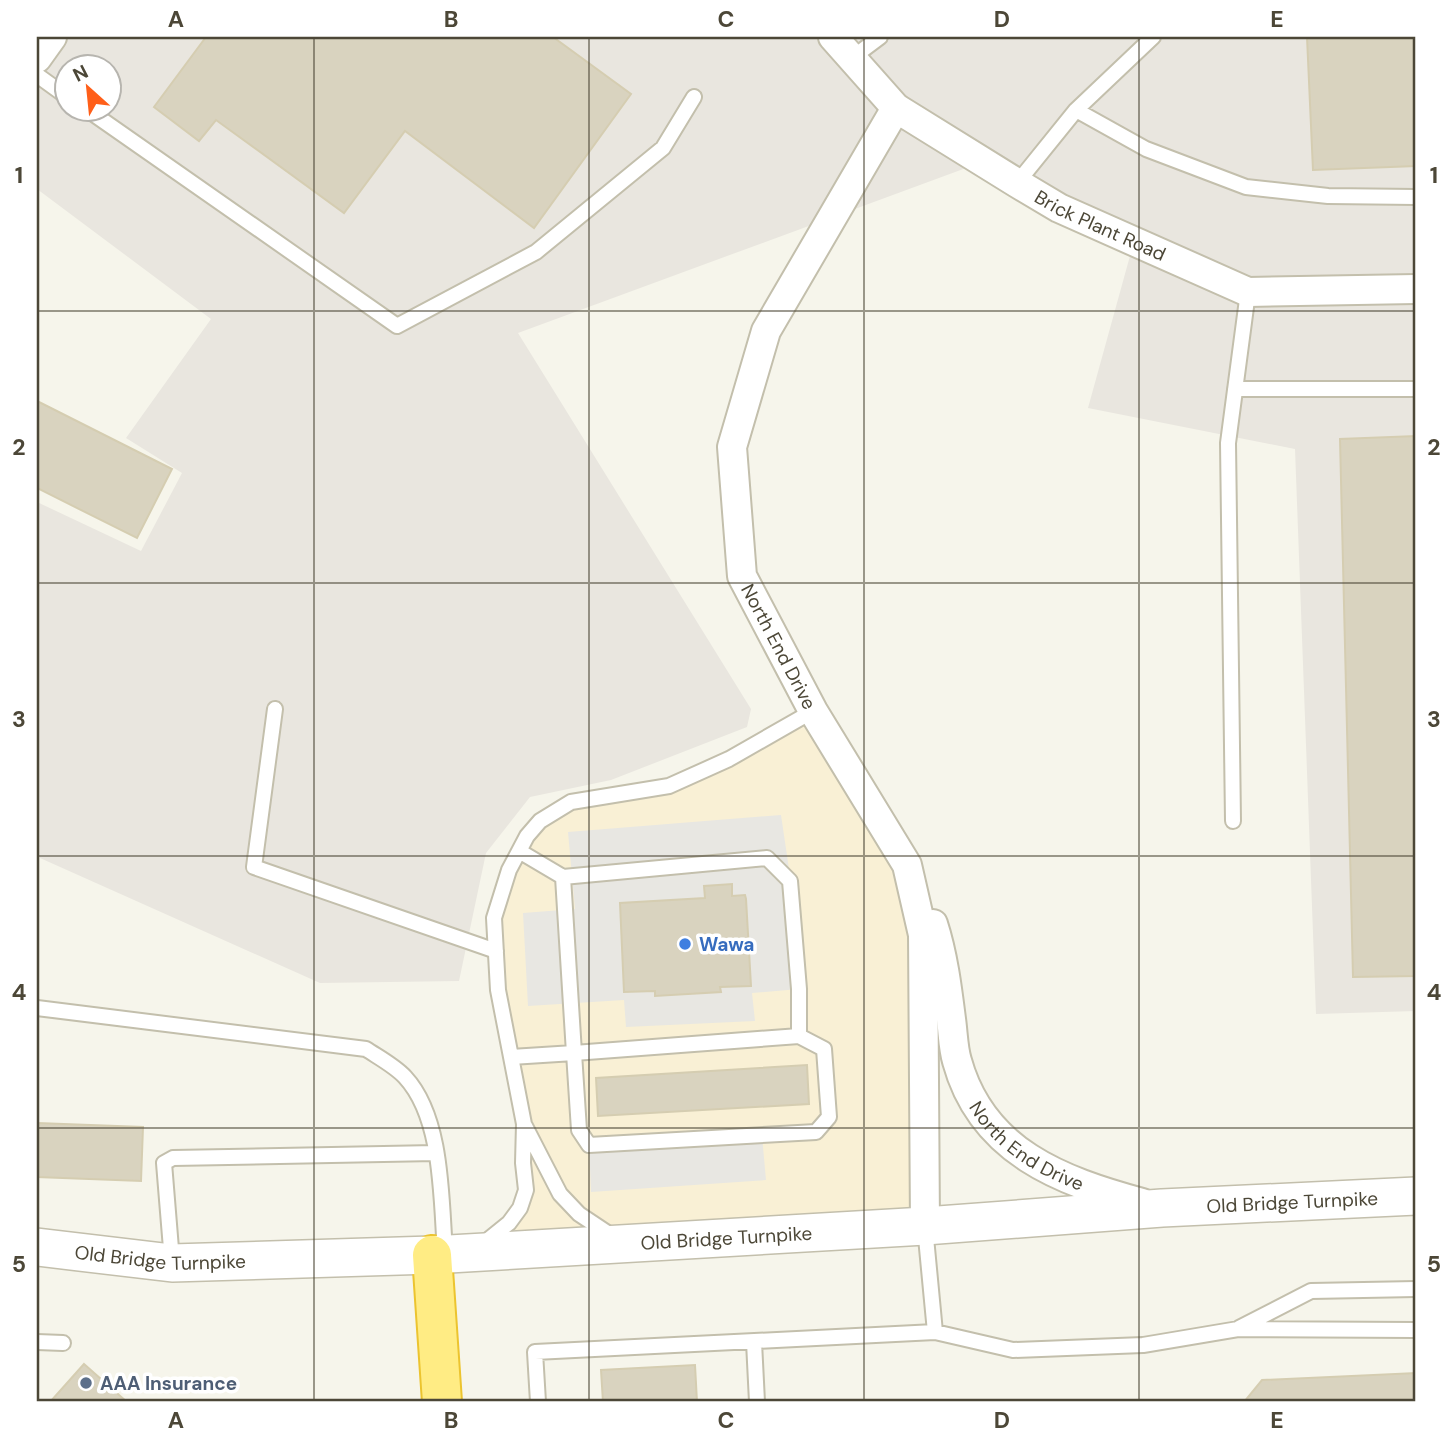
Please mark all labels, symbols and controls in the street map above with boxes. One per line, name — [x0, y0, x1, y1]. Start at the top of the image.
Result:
text: A — [168, 4, 184, 34]
text: B — [444, 4, 458, 34]
text: C — [718, 4, 734, 34]
text: D — [994, 4, 1010, 34]
text: E — [1270, 4, 1284, 34]
north arrow — [52, 52, 122, 122]
text: N — [69, 59, 92, 88]
text: 1 — [15, 160, 23, 190]
text: 1 — [1430, 160, 1438, 190]
street label: Brick Plant Road — [1030, 184, 1170, 267]
text: 2 — [12, 432, 26, 462]
text: 2 — [1427, 432, 1441, 462]
street label: North End Drive — [735, 580, 822, 714]
text: 3 — [12, 704, 26, 734]
text: 3 — [1427, 704, 1441, 734]
place label: Wawa — [699, 932, 755, 957]
marker: Wawa — [677, 936, 693, 952]
text: 4 — [12, 977, 27, 1007]
text: 4 — [1427, 977, 1442, 1007]
street label: North End Drive — [963, 1096, 1087, 1197]
street label: Old Bridge Turnpike — [1206, 1186, 1379, 1219]
street label: Old Bridge Turnpike — [640, 1221, 813, 1256]
street label: Old Bridge Turnpike — [73, 1240, 246, 1276]
text: 5 — [12, 1249, 26, 1279]
text: 5 — [1427, 1249, 1441, 1279]
place label: AAA Insurance — [100, 1371, 237, 1396]
marker: AAA Insurance — [78, 1375, 94, 1391]
text: A — [168, 1405, 184, 1435]
text: B — [444, 1405, 458, 1435]
text: C — [718, 1405, 734, 1435]
text: D — [994, 1405, 1010, 1435]
text: E — [1270, 1405, 1284, 1435]

